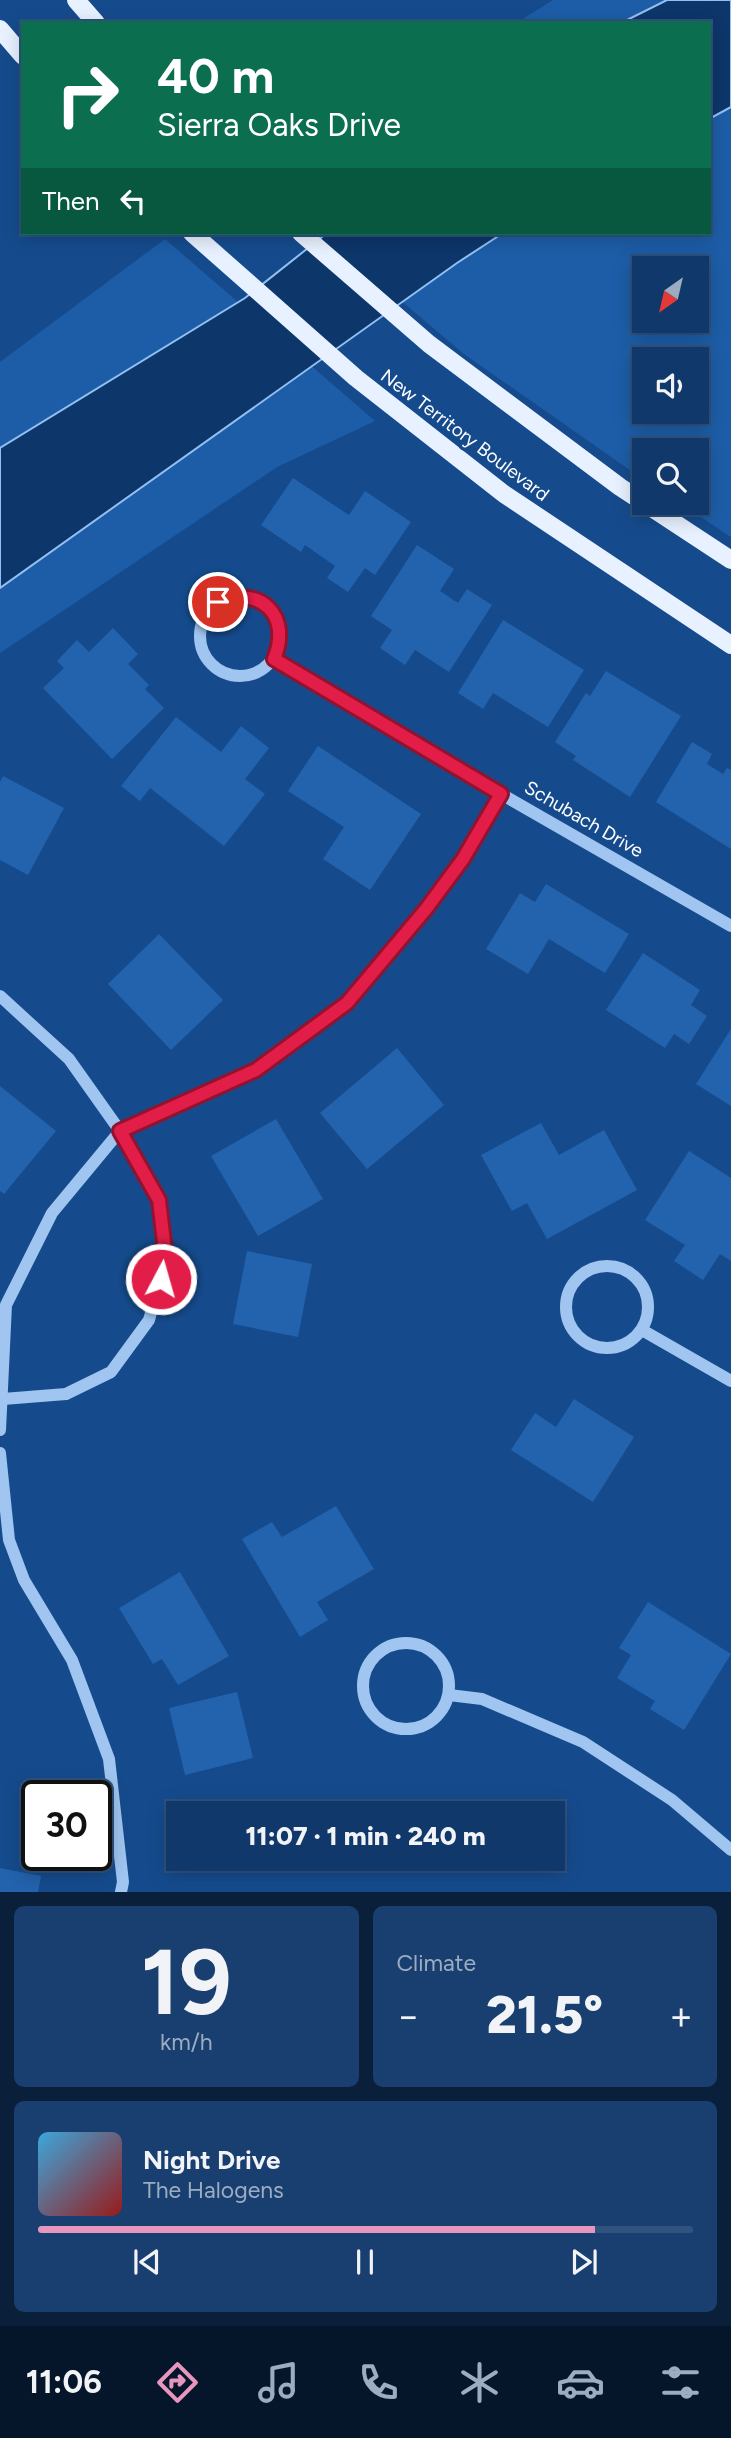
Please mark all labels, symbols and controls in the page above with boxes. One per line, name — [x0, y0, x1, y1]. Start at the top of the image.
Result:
text: 40 m — [157, 46, 274, 105]
icon: right — [42, 49, 133, 140]
text: Sierra Oaks Drive — [157, 106, 401, 144]
icon: left — [114, 182, 152, 220]
text: Then — [42, 185, 100, 217]
north arrow — [632, 256, 709, 332]
map controls — [632, 256, 709, 515]
button: sound — [632, 347, 709, 424]
street label: New Territory Boulevard — [376, 364, 554, 506]
button: search — [632, 438, 709, 515]
pin — [188, 572, 248, 632]
icon: arrive — [199, 583, 237, 621]
street label: Schubach Drive — [520, 776, 648, 862]
position arrow — [124, 1242, 198, 1316]
speed limit sign: 30 — [21, 1780, 112, 1871]
text: 11:07 · 1 min · 240 m — [245, 1820, 486, 1852]
text: 19 — [141, 1928, 232, 2037]
text: Climate — [397, 1949, 476, 1977]
text: 21.5° — [486, 1984, 603, 2046]
text: − — [397, 1993, 420, 2039]
text: + — [669, 1993, 693, 2039]
text: km/h — [160, 2028, 213, 2056]
text: Night Drive — [143, 2144, 280, 2176]
text: The Halogens — [143, 2176, 284, 2204]
icon: previous — [128, 2243, 166, 2281]
icon: pause — [346, 2243, 384, 2281]
icon: next — [565, 2243, 603, 2281]
icon: directions — [153, 2358, 202, 2407]
icon: music — [254, 2358, 303, 2407]
icon: phone — [354, 2358, 403, 2407]
icon: climate — [455, 2358, 504, 2407]
icon: car — [556, 2358, 605, 2407]
icon: filters — [656, 2358, 705, 2407]
text: 11:06 — [26, 2363, 102, 2401]

